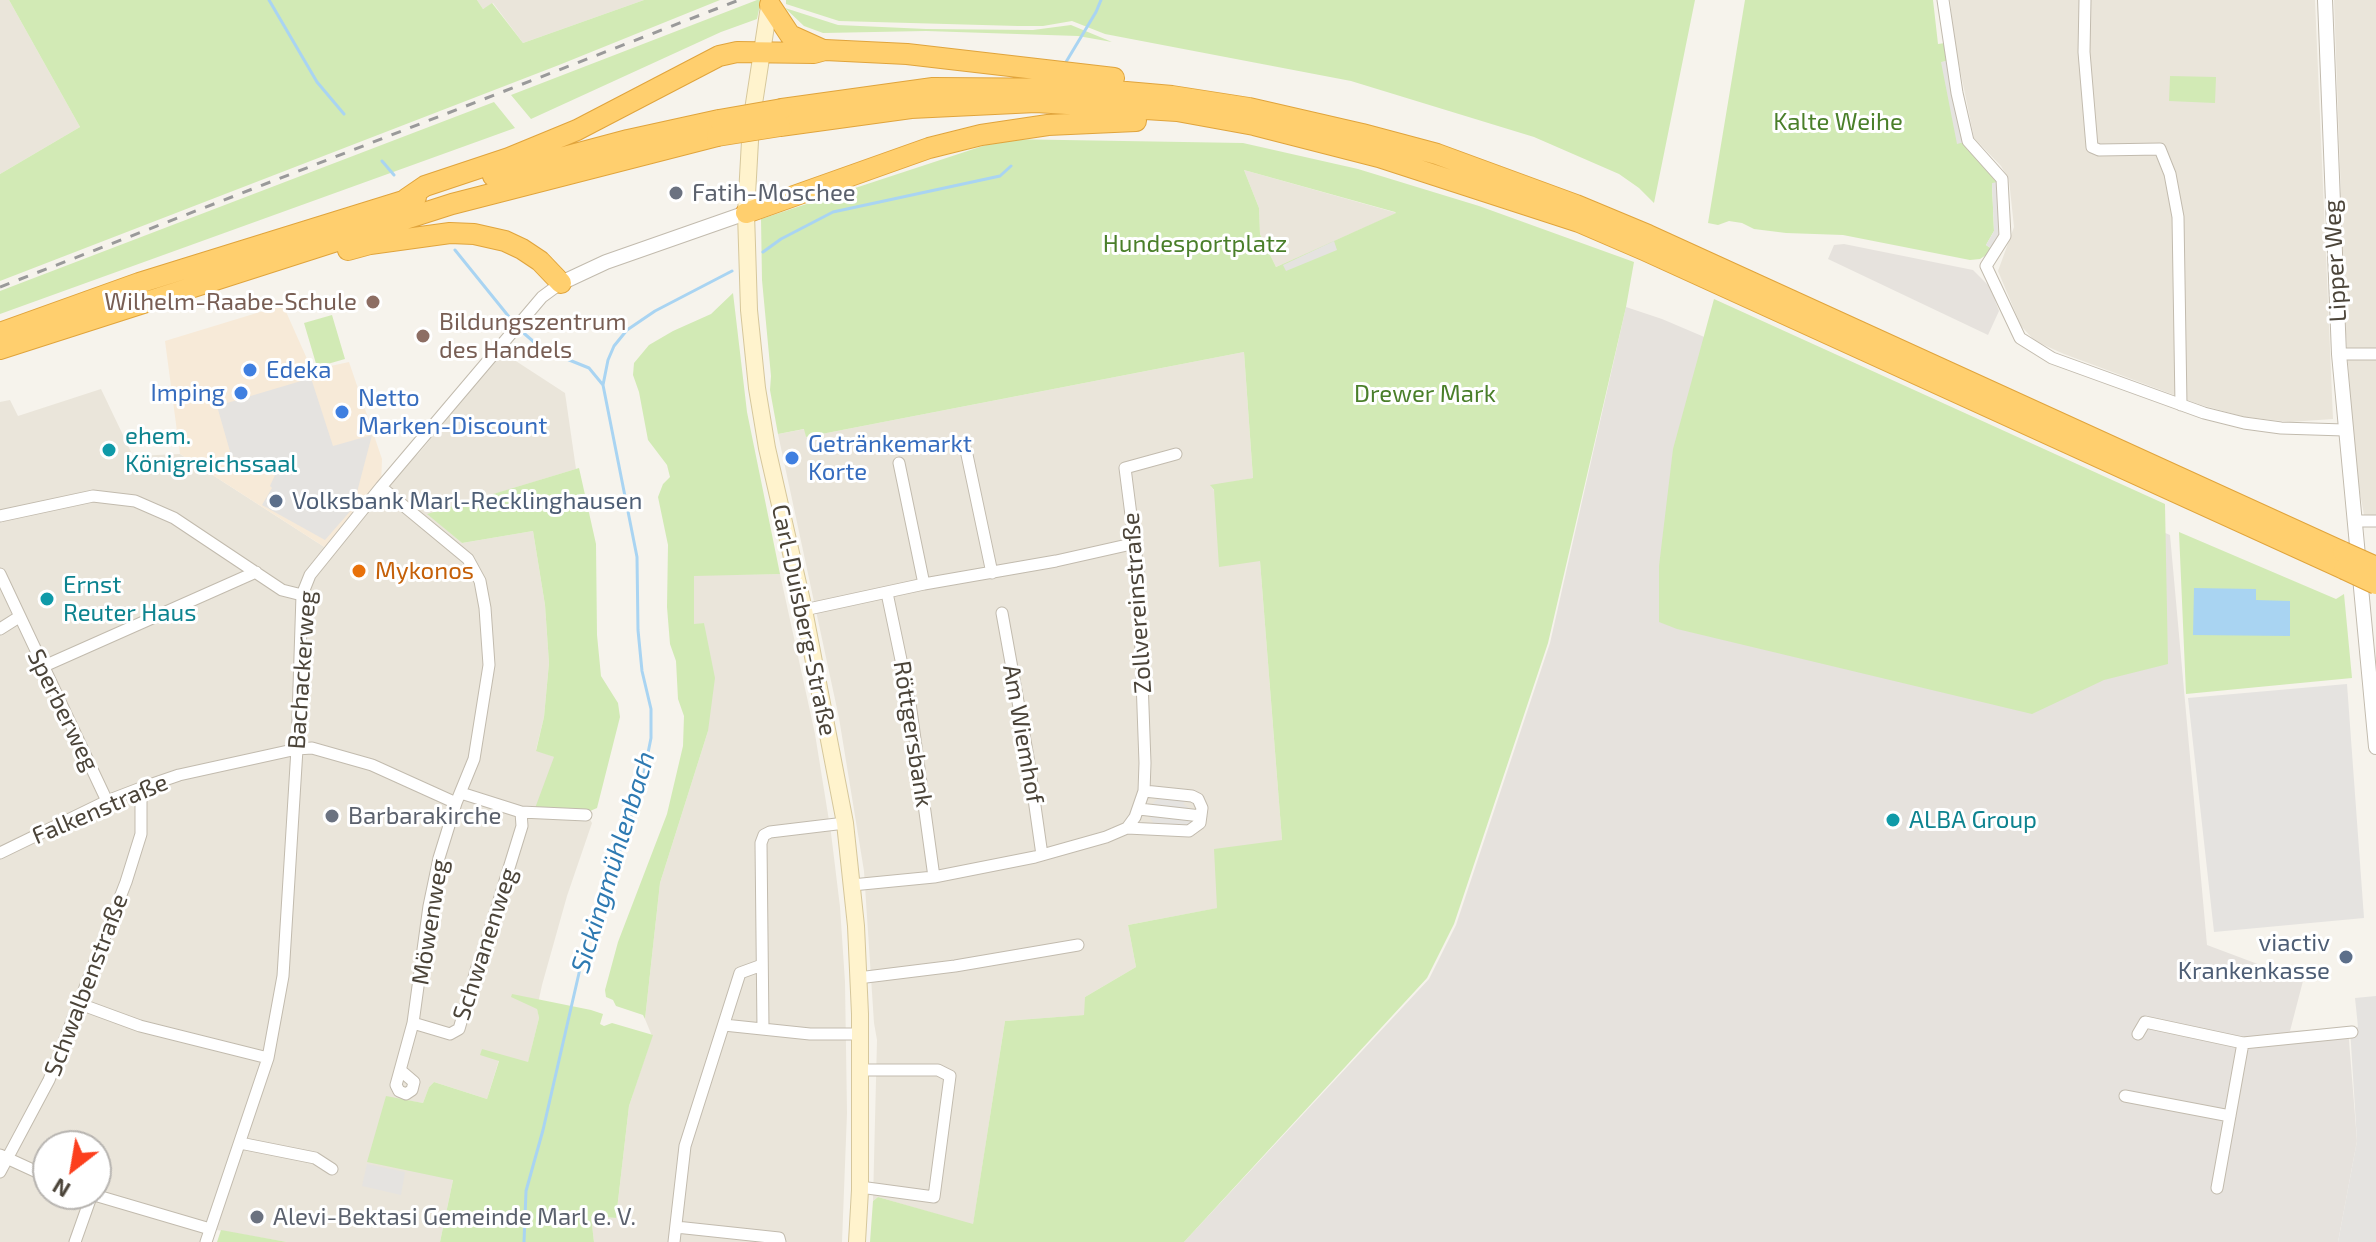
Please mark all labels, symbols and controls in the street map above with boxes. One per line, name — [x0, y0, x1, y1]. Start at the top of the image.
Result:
park label: Kalte Weihe — [1773, 108, 1903, 136]
place label: Fatih-Moschee — [692, 179, 856, 207]
marker: Fatih-Moschee — [667, 184, 685, 202]
street label: Lipper Weg — [2317, 199, 2353, 323]
park label: Hundesportplatz — [1103, 230, 1287, 258]
place label: Wilhelm-Raabe-Schule — [104, 288, 357, 316]
marker: Wilhelm-Raabe-Schule — [364, 293, 382, 311]
place label: Bildungszentrum des Handels — [439, 308, 626, 364]
marker: Bildungszentrum des Handels — [414, 327, 432, 345]
place label: Edeka — [266, 356, 331, 384]
marker: Edeka — [241, 361, 259, 379]
place label: Imping — [150, 379, 225, 407]
park label: Drewer Mark — [1354, 380, 1496, 408]
marker: Imping — [232, 384, 250, 402]
place label: Netto Marken-Discount — [358, 384, 547, 440]
marker: Netto Marken-Discount — [333, 403, 351, 421]
place label: ehem. Königreichssaal — [125, 422, 297, 478]
place label: Getränkemarkt Korte — [808, 430, 972, 486]
marker: ehem. Königreichssaal — [100, 441, 118, 459]
marker: Getränkemarkt Korte — [783, 449, 801, 467]
place label: Volksbank Marl-Recklinghausen — [292, 487, 642, 515]
marker: Volksbank Marl-Recklinghausen — [267, 492, 285, 510]
street label: Carl-Duisberg-Straße — [765, 502, 843, 738]
street label: Zollvereinstraße — [1116, 511, 1158, 695]
place label: Mykonos — [375, 557, 474, 585]
marker: Mykonos — [350, 562, 368, 580]
place label: Ernst Reuter Haus — [63, 571, 196, 627]
marker: Ernst Reuter Haus — [38, 590, 56, 608]
street label: Bachackerweg — [282, 590, 322, 750]
street label: Sperberweg — [21, 644, 105, 776]
street label: Röttgersbank — [887, 659, 939, 809]
street label: Am Wiemhof — [997, 662, 1049, 806]
water label: Sickingmühlenbach — [564, 748, 662, 976]
street label: Falkenstraße — [28, 767, 172, 851]
place label: Barbarakirche — [348, 802, 501, 830]
place label: ALBA Group — [1909, 806, 2037, 834]
marker: Barbarakirche — [323, 807, 341, 825]
marker: ALBA Group — [1884, 811, 1902, 829]
street label: Möwenweg — [406, 857, 454, 987]
street label: Schwanenweg — [447, 864, 523, 1024]
street label: Schwalbenstraße — [38, 890, 134, 1080]
place label: viactiv Krankenkasse — [2178, 929, 2330, 985]
marker: viactiv Krankenkasse — [2337, 948, 2355, 966]
north arrow — [32, 1130, 112, 1210]
text: N — [47, 1174, 74, 1204]
place label: Alevi-Bektasi Gemeinde Marl e. V. — [273, 1203, 636, 1231]
marker: Alevi-Bektasi Gemeinde Marl e. V. — [248, 1208, 266, 1226]

